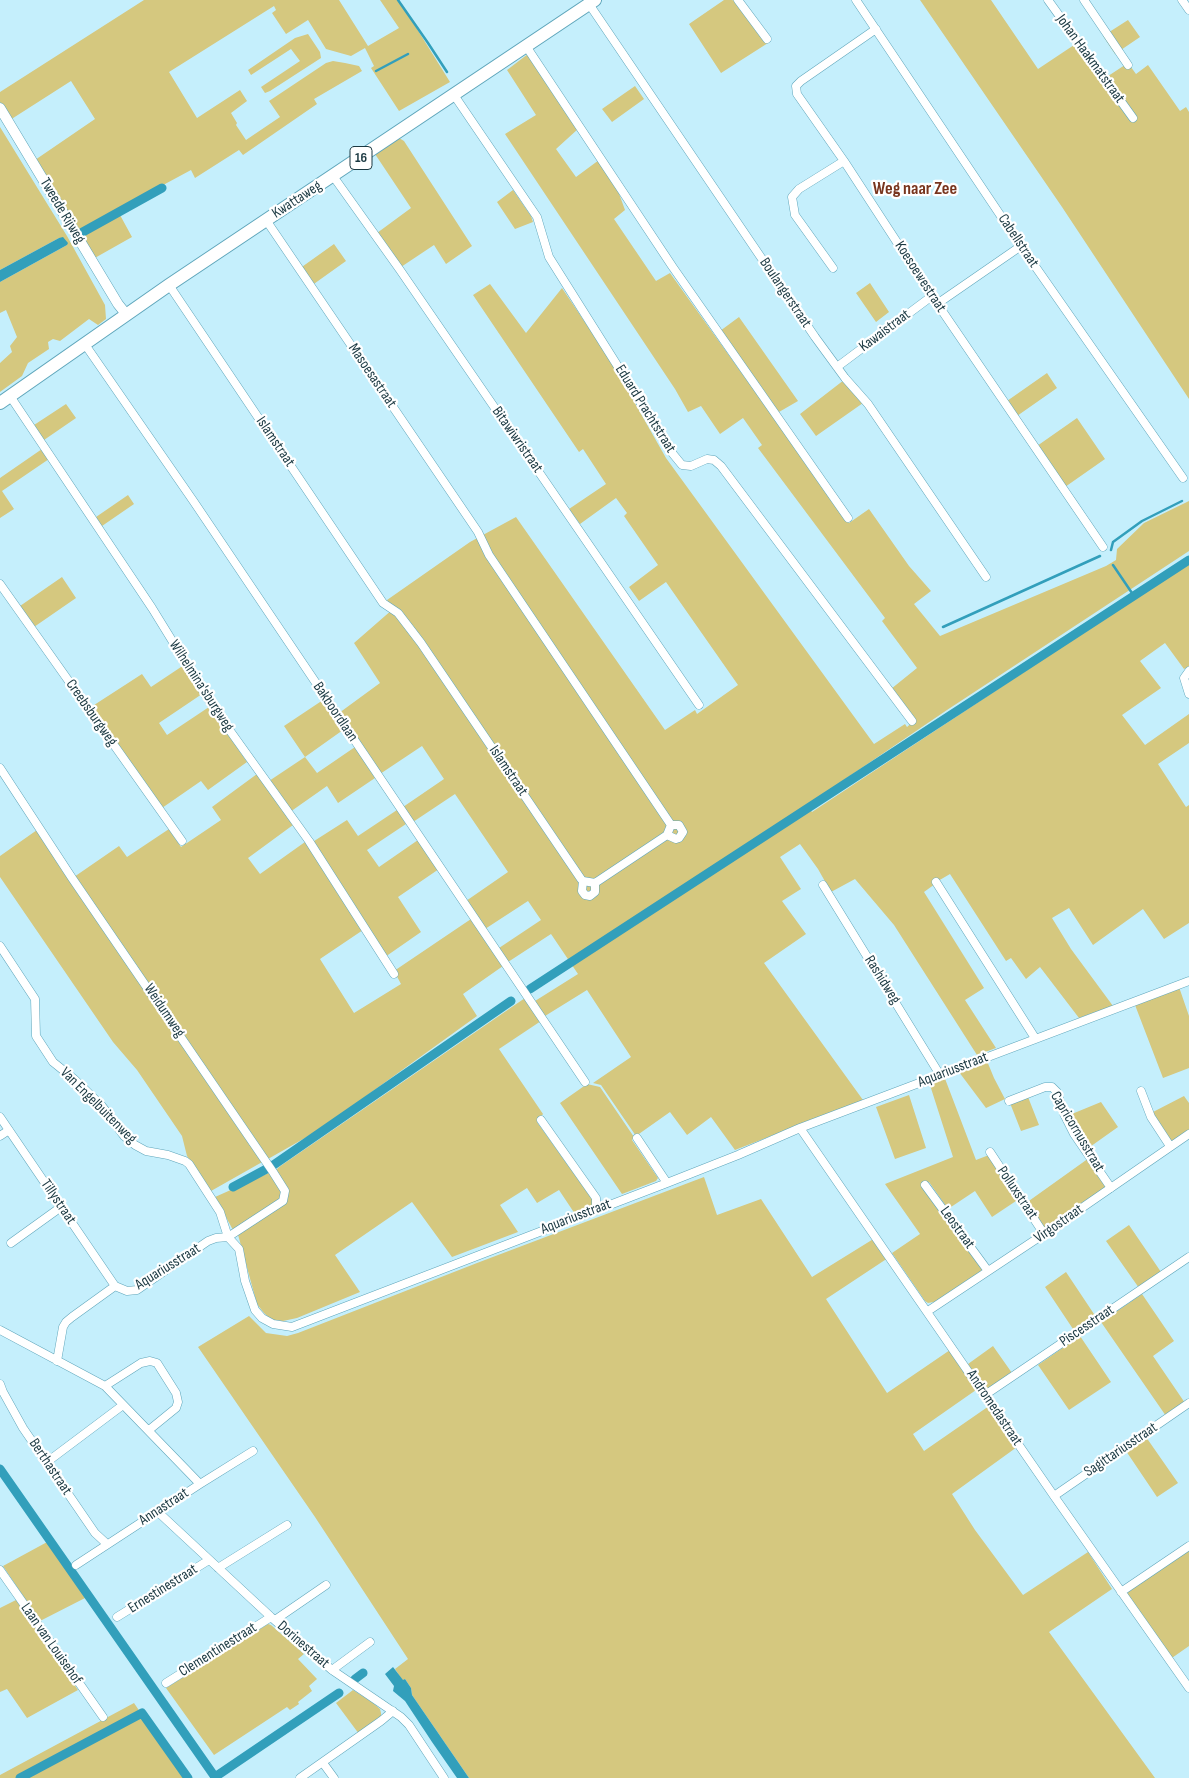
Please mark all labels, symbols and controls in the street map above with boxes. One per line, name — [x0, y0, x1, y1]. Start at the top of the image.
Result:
street label: Johan Haakmatstraat — [1052, 11, 1128, 107]
road number: 16 — [350, 146, 372, 170]
street label: Tweede Rijweg — [35, 175, 89, 247]
street label: Kwattaweg — [269, 177, 325, 223]
district label: Weg naar Zee — [873, 178, 957, 200]
street label: Cabellstraat — [994, 211, 1042, 271]
street label: Koesoewestraat — [890, 238, 950, 316]
street label: Boulangerstraat — [755, 255, 815, 331]
street label: Kawaistraat — [856, 306, 914, 356]
street label: Masoesastraat — [344, 340, 400, 412]
street label: Eduard Prachtstraat — [611, 362, 679, 456]
street label: Bitawiwristraat — [488, 403, 546, 477]
street label: Islamstraat — [252, 413, 298, 471]
street label: Wilhelmina'sburgweg — [165, 637, 237, 735]
street label: Creebsburgweg — [61, 676, 121, 750]
street label: Bakboordlaan — [309, 679, 361, 745]
street label: Islamstraat — [485, 742, 531, 800]
street label: Rashidweg — [860, 952, 904, 1008]
street label: Weidumweg — [140, 981, 188, 1041]
street label: Aquariusstraat — [915, 1048, 991, 1092]
street label: Van Engelbuitenweg — [56, 1064, 140, 1148]
street label: Capricornusstraat — [1046, 1089, 1108, 1175]
street label: Polluxstraat — [993, 1163, 1041, 1223]
street label: Tillystraat — [36, 1176, 80, 1228]
street label: Aquariusstraat — [538, 1195, 614, 1239]
street label: Virgostraat — [1031, 1201, 1087, 1247]
street label: Leostraat — [936, 1203, 978, 1253]
street label: Aquariusstraat — [132, 1240, 204, 1294]
street label: Piscesstraat — [1056, 1301, 1118, 1351]
street label: Andromedastraat — [962, 1367, 1026, 1449]
street label: Sagittariusstraat — [1081, 1419, 1161, 1481]
street label: Berthastraat — [25, 1435, 75, 1499]
street label: Annastraat — [136, 1484, 192, 1530]
street label: Ernestinestraat — [125, 1561, 201, 1617]
street label: Laan van Louisehof — [16, 1600, 86, 1688]
street label: Dorinestraat — [273, 1617, 333, 1673]
street label: Clementinestraat — [176, 1619, 260, 1681]

